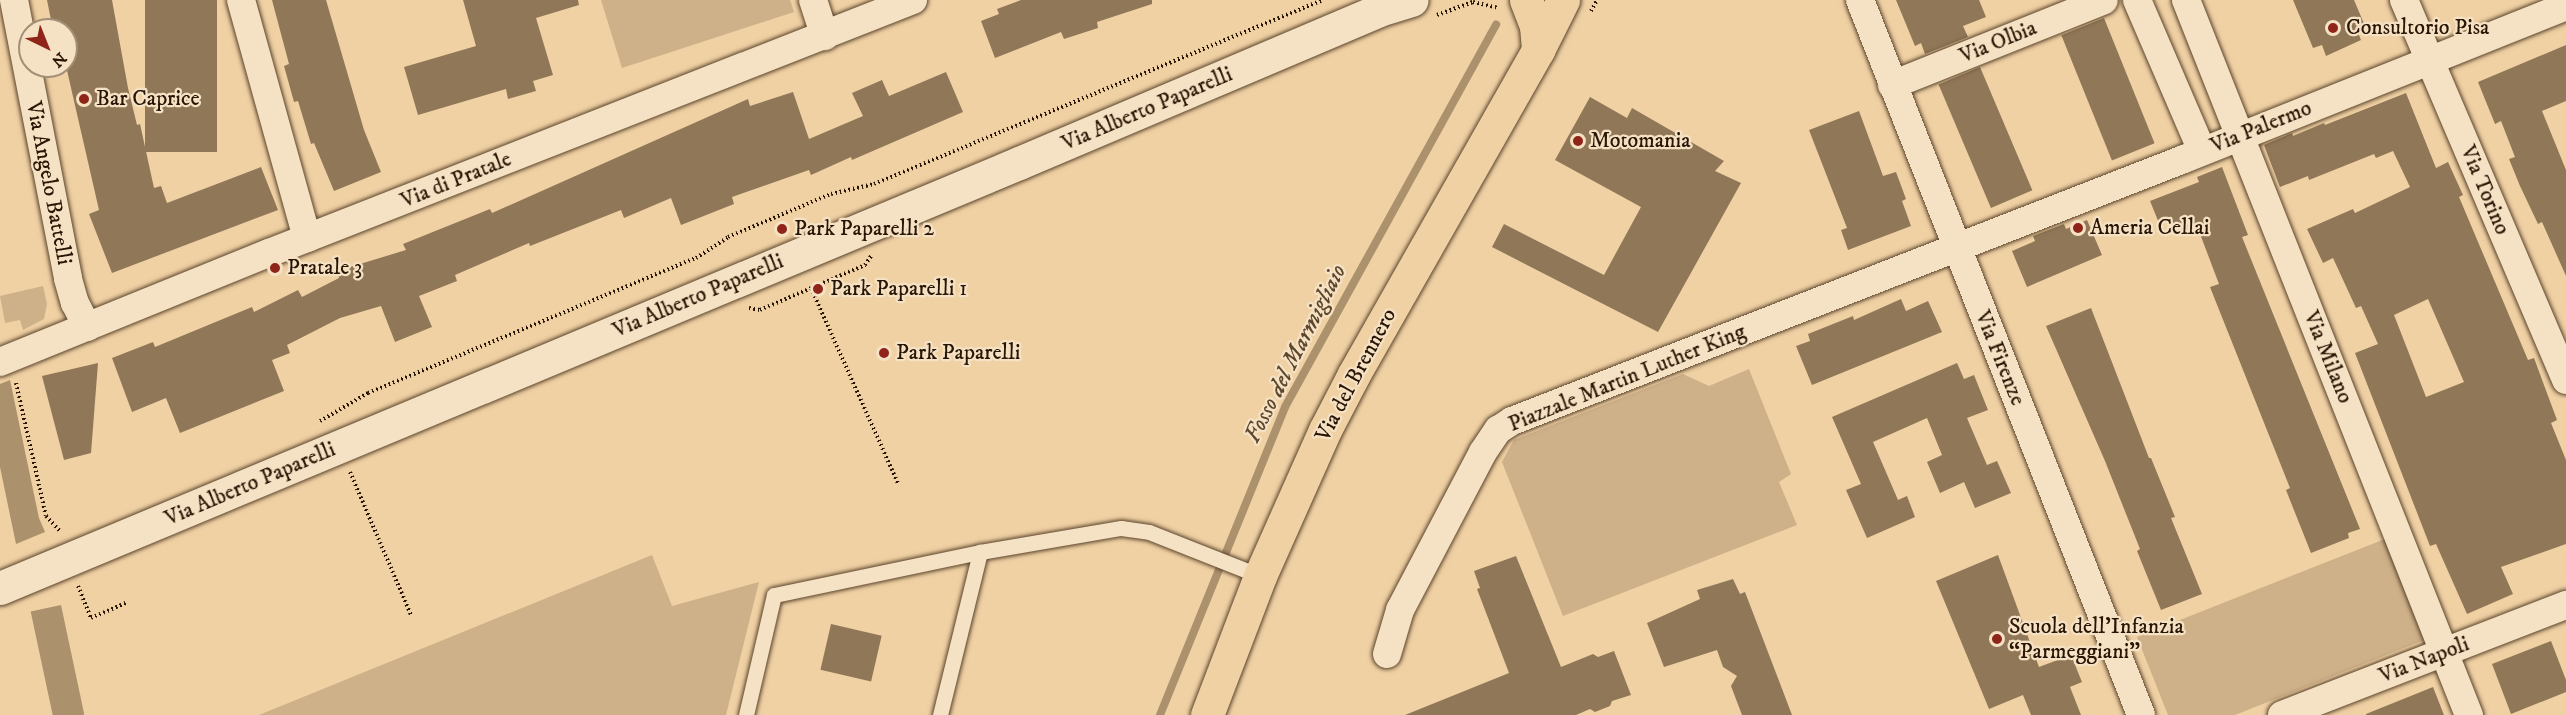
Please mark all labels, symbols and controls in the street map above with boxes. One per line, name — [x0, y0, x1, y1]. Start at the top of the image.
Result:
street label: Via Olbia — [1956, 15, 2040, 69]
place label: Consultorio Pisa — [2346, 15, 2489, 41]
north arrow — [18, 18, 78, 78]
marker: Consultorio Pisa — [2324, 19, 2342, 37]
text: N — [47, 48, 71, 71]
street label: Via Alberto Paparelli — [1058, 61, 1236, 157]
place label: Bar Caprice — [96, 86, 200, 112]
marker: Bar Caprice — [77, 92, 91, 106]
street label: Via Palermo — [2207, 95, 2315, 159]
street label: Via Angelo Battelli — [20, 99, 78, 267]
place label: Motomania — [1590, 128, 1691, 154]
marker: Motomania — [1571, 134, 1585, 148]
street label: Via Torino — [2454, 141, 2516, 239]
street label: Via di Pratale — [397, 146, 515, 214]
place label: Ameria Cellai — [2090, 215, 2209, 241]
place label: Park Paparelli 2 — [794, 216, 934, 242]
marker: Ameria Cellai — [2071, 221, 2085, 235]
marker: Park Paparelli 2 — [775, 222, 789, 236]
street label: Via Alberto Paparelli — [609, 248, 787, 344]
place label: Pratale 3 — [287, 255, 362, 281]
water label: Fosso del Marmigliaio — [1239, 260, 1353, 448]
marker: Pratale 3 — [268, 261, 282, 275]
place label: Park Paparelli 1 — [830, 276, 967, 302]
marker: Park Paparelli 1 — [811, 282, 825, 296]
street label: Via del Brennero — [1310, 304, 1402, 446]
street label: Via Firenze — [1969, 307, 2031, 409]
street label: Via Milano — [2298, 307, 2358, 407]
street label: Piazzale Martin Luther King — [1505, 318, 1749, 438]
place label: Park Paparelli — [896, 340, 1021, 366]
marker: Park Paparelli — [877, 346, 891, 360]
street label: Via Alberto Paparelli — [161, 436, 339, 532]
place label: Scuola dell’Infanzia “Parmeggiani” — [2009, 613, 2184, 664]
street label: Via Napoli — [2375, 631, 2473, 689]
marker: Scuola dell’Infanzia “Parmeggiani” — [1990, 632, 2004, 646]

